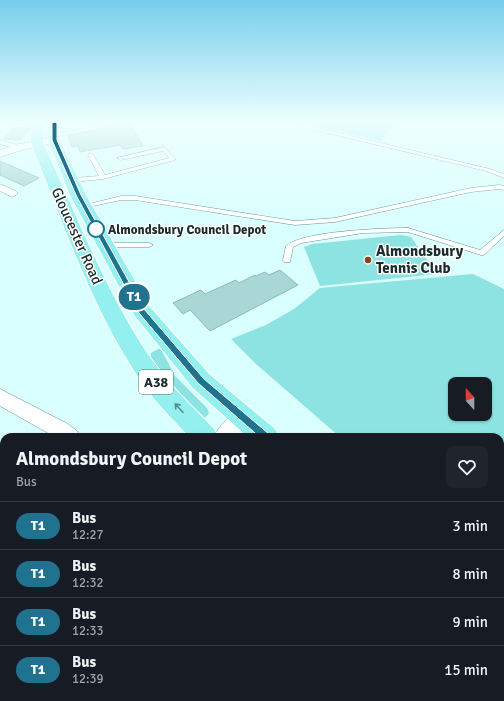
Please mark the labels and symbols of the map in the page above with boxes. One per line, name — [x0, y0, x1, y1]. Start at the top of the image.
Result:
street label: Gloucester Road — [48, 185, 106, 287]
marker: Almondsbury Council Depot — [87, 220, 105, 238]
place label: Almondsbury Council Depot — [108, 222, 266, 238]
place label: Almondsbury Tennis Club — [376, 242, 464, 277]
marker: Almondsbury Tennis Club — [363, 255, 373, 265]
line badge: T1 — [116, 284, 152, 310]
road number: A38 — [139, 370, 173, 394]
north arrow — [448, 377, 492, 421]
one-way arrow — [174, 403, 184, 413]

